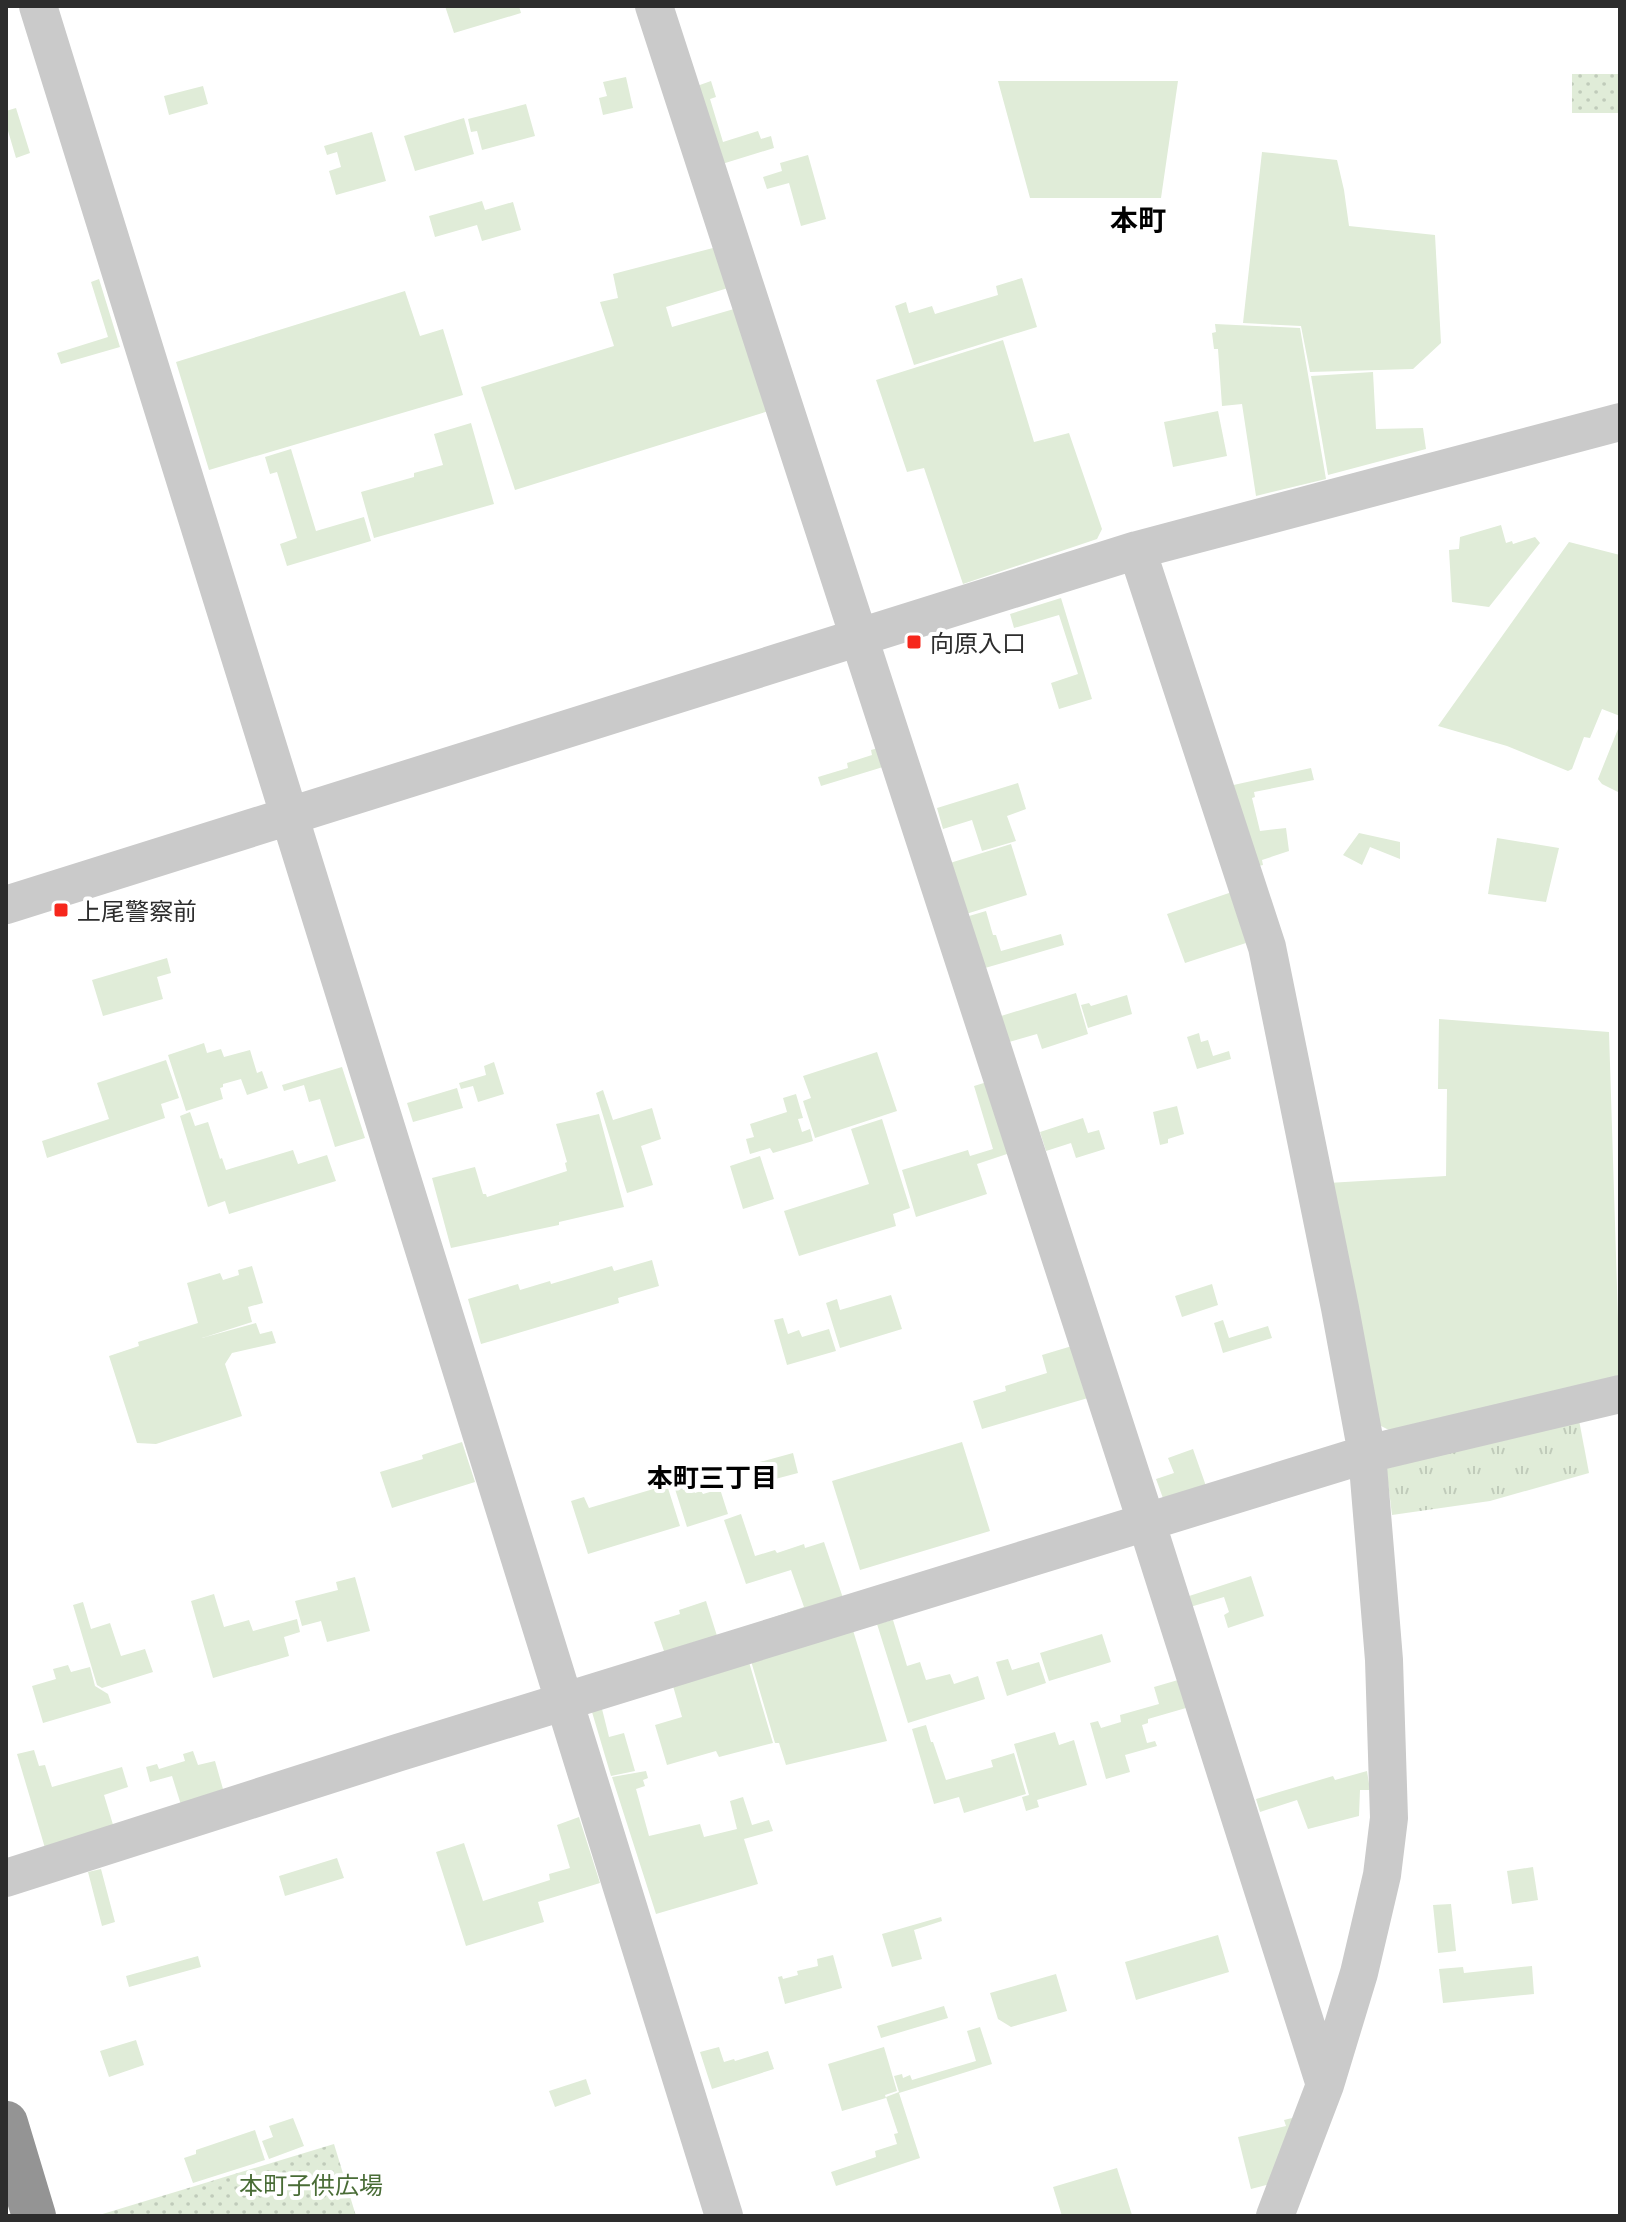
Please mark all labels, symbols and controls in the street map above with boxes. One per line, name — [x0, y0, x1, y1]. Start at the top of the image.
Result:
district label: 本町 — [1110, 200, 1166, 238]
place label: 向原入口 — [930, 626, 1026, 659]
marker: 向原入口 — [905, 633, 923, 651]
place label: 上尾警察前 — [77, 894, 197, 927]
marker: 上尾警察前 — [52, 901, 70, 919]
district label: 本町三丁目 — [647, 1459, 777, 1495]
park label: 本町子供広場 — [239, 2168, 383, 2201]

